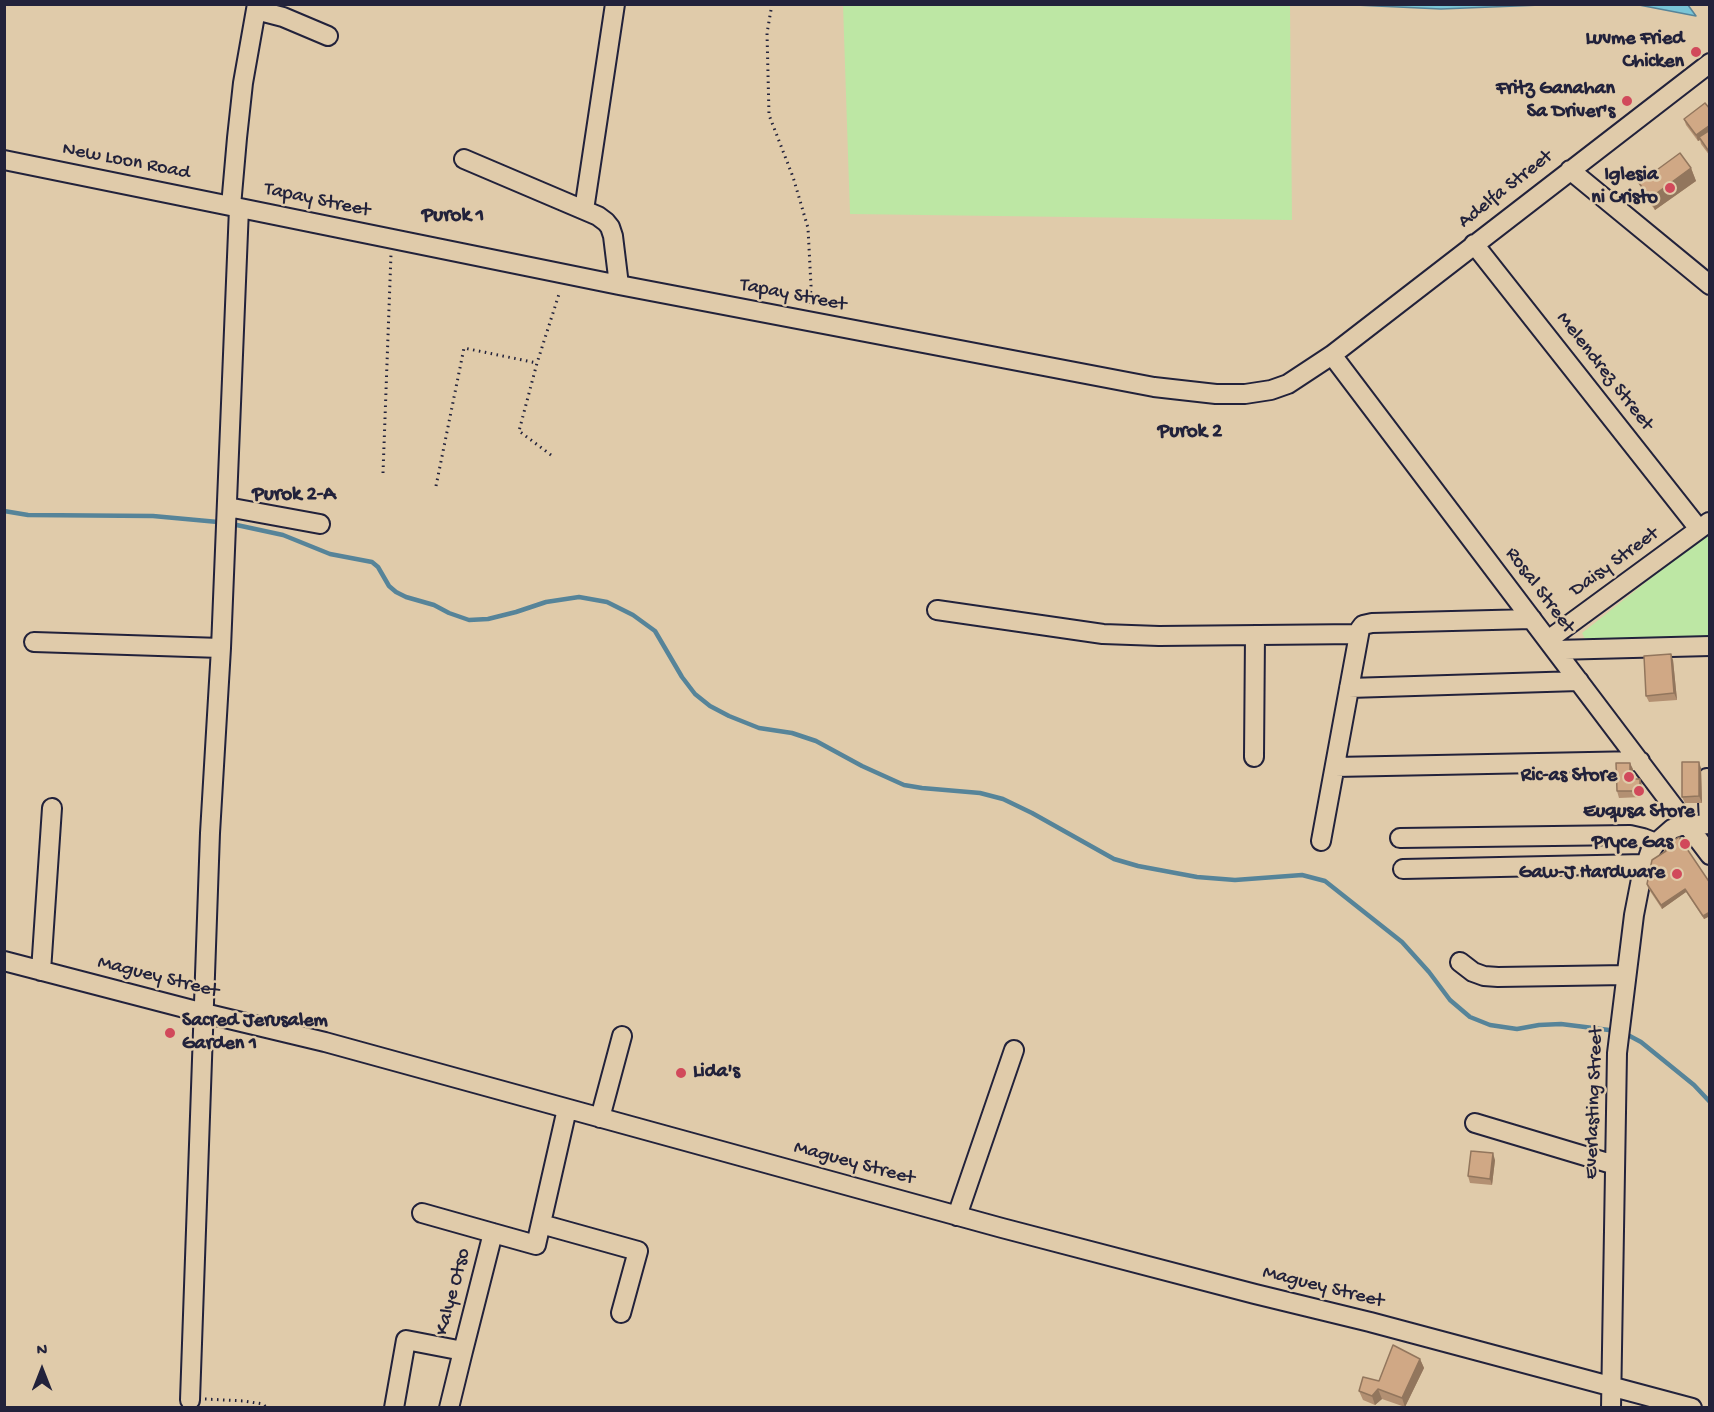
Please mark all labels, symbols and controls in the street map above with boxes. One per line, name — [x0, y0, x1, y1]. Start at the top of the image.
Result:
place label: Luvme Fried Chicken — [1586, 28, 1684, 75]
marker: Luvme Fried Chicken — [1689, 45, 1703, 59]
place label: Fritz Ganahan Sa Driver's — [1496, 78, 1615, 125]
marker: Fritz Ganahan Sa Driver's — [1620, 94, 1634, 108]
street label: New Loon Road — [60, 138, 192, 186]
street label: Adelfa Street — [1454, 146, 1558, 234]
place label: Iglesia ni Cristo — [1591, 164, 1658, 211]
street label: Tapay Street — [262, 178, 372, 224]
marker: Iglesia ni Cristo — [1663, 181, 1677, 195]
district label: Purok 1 — [422, 204, 484, 230]
street label: Tapay Street — [738, 274, 848, 318]
street label: Melendrez Street — [1550, 308, 1658, 436]
district label: Purok 2 — [1158, 420, 1222, 446]
district label: Purok 2-A — [252, 483, 336, 509]
street label: Daisy Street — [1566, 523, 1664, 603]
street label: Rosal Street — [1499, 543, 1579, 639]
place label: Ric-as Store — [1521, 765, 1617, 789]
marker: Ric-as Store — [1622, 770, 1636, 784]
marker: Euqusa Store — [1632, 784, 1646, 798]
place label: Euqusa Store — [1583, 801, 1695, 825]
place label: Pryce Gas — [1592, 832, 1673, 856]
marker: Pryce Gas — [1678, 837, 1692, 851]
place label: Gaw-J Hardware — [1519, 862, 1665, 886]
marker: Gaw-J Hardware — [1670, 867, 1684, 881]
street label: Maguey Street — [95, 951, 221, 1005]
place label: Sacred Jerusalem Garden 1 — [182, 1010, 328, 1057]
marker: Sacred Jerusalem Garden 1 — [163, 1026, 177, 1040]
street label: Everlasting Street — [1580, 1026, 1610, 1180]
place label: Lida's — [693, 1061, 740, 1085]
marker: Lida's — [674, 1066, 688, 1080]
street label: Maguey Street — [791, 1136, 917, 1192]
street label: Kalye Otso — [431, 1246, 477, 1338]
street label: Maguey Street — [1260, 1261, 1386, 1315]
north arrow — [12, 1340, 72, 1400]
text: N — [37, 1342, 47, 1361]

